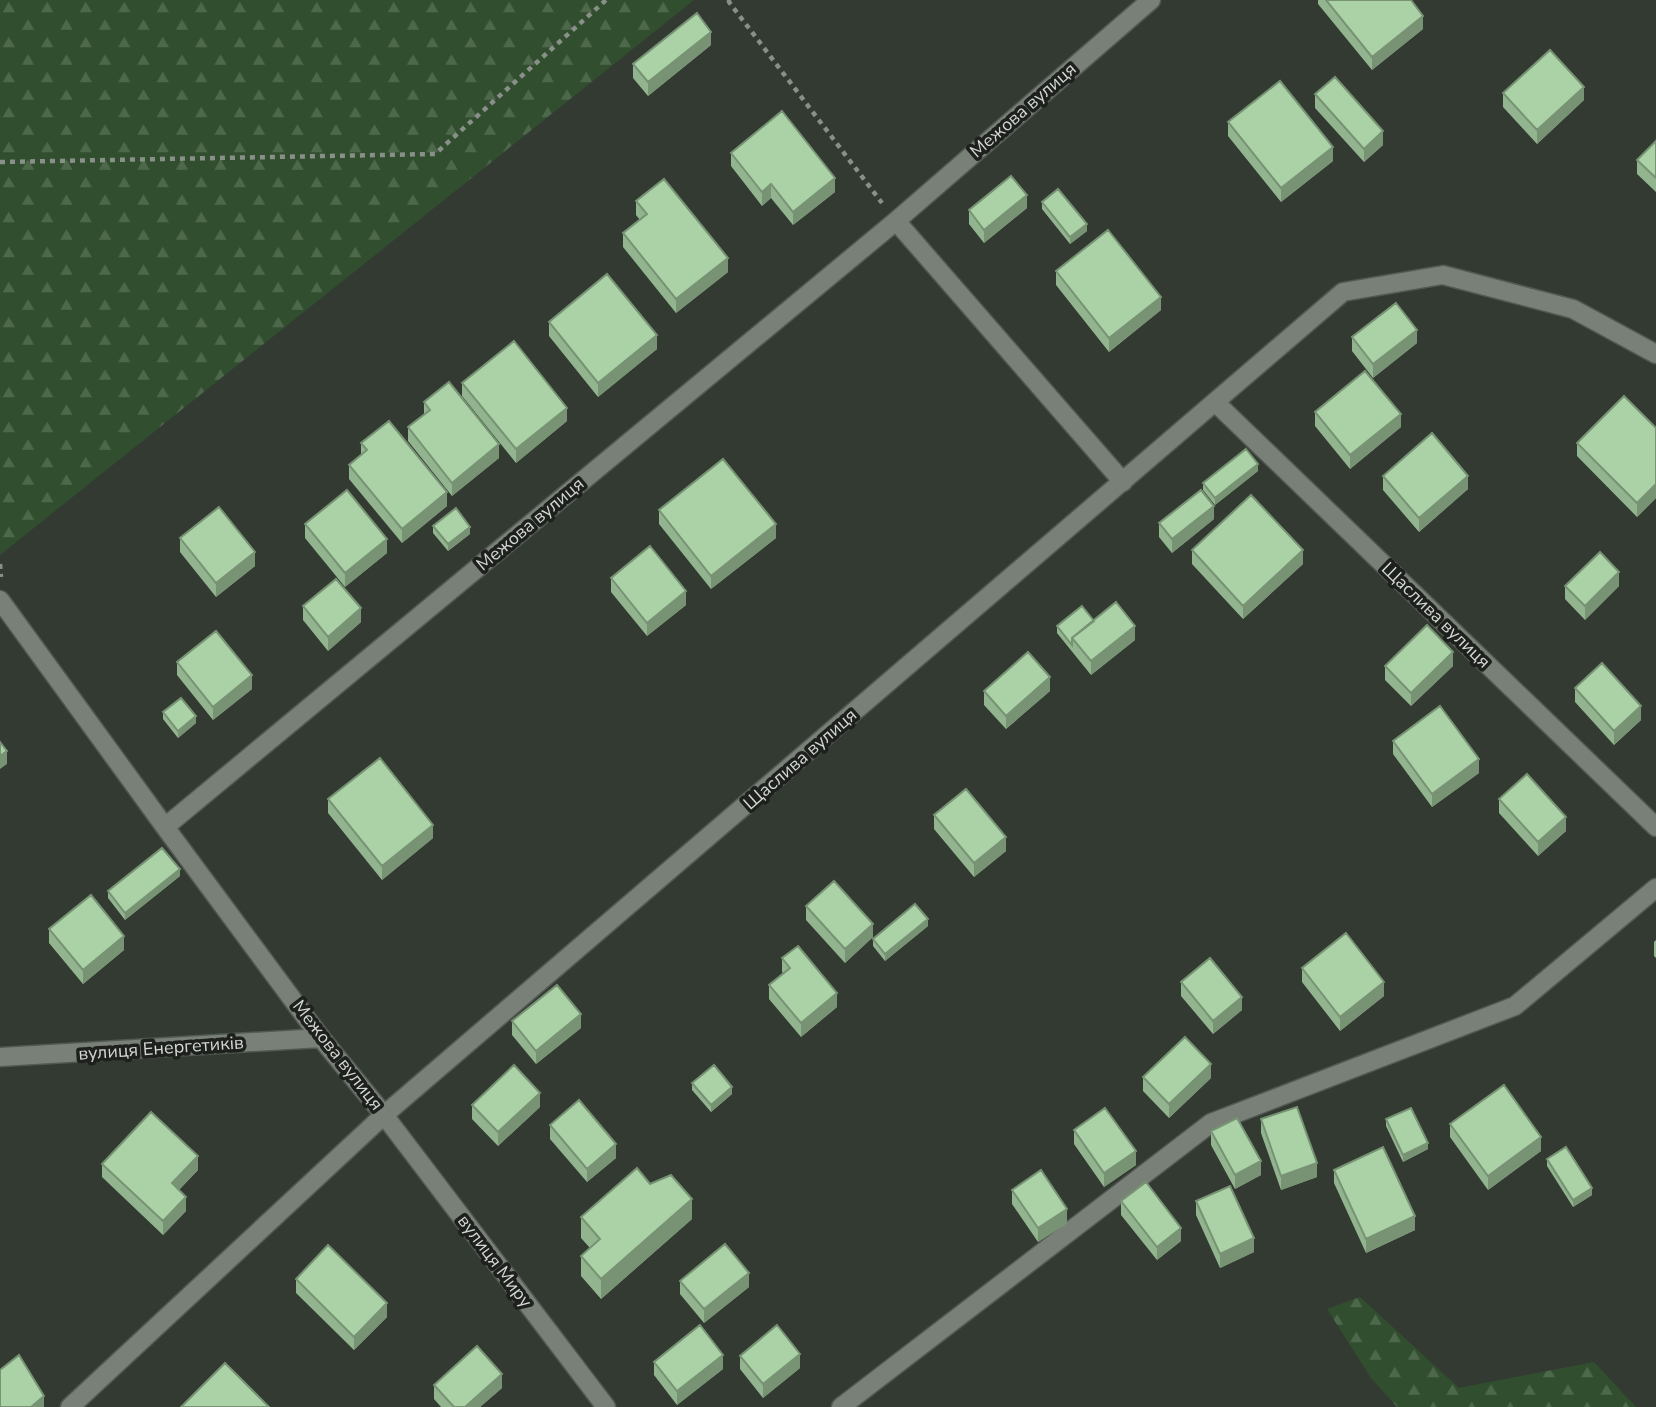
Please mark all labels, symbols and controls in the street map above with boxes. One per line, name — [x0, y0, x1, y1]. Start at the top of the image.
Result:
street label: Межова вулиця — [965, 57, 1081, 163]
street label: Межова вулиця — [471, 472, 589, 576]
street label: Щаслива вулиця — [1376, 557, 1496, 673]
street label: Щаслива вулиця — [738, 703, 862, 815]
street label: Межова вулиця — [287, 995, 389, 1115]
street label: вулиця Енергетиків — [77, 1030, 245, 1066]
street label: вулиця Миру — [452, 1210, 538, 1313]

